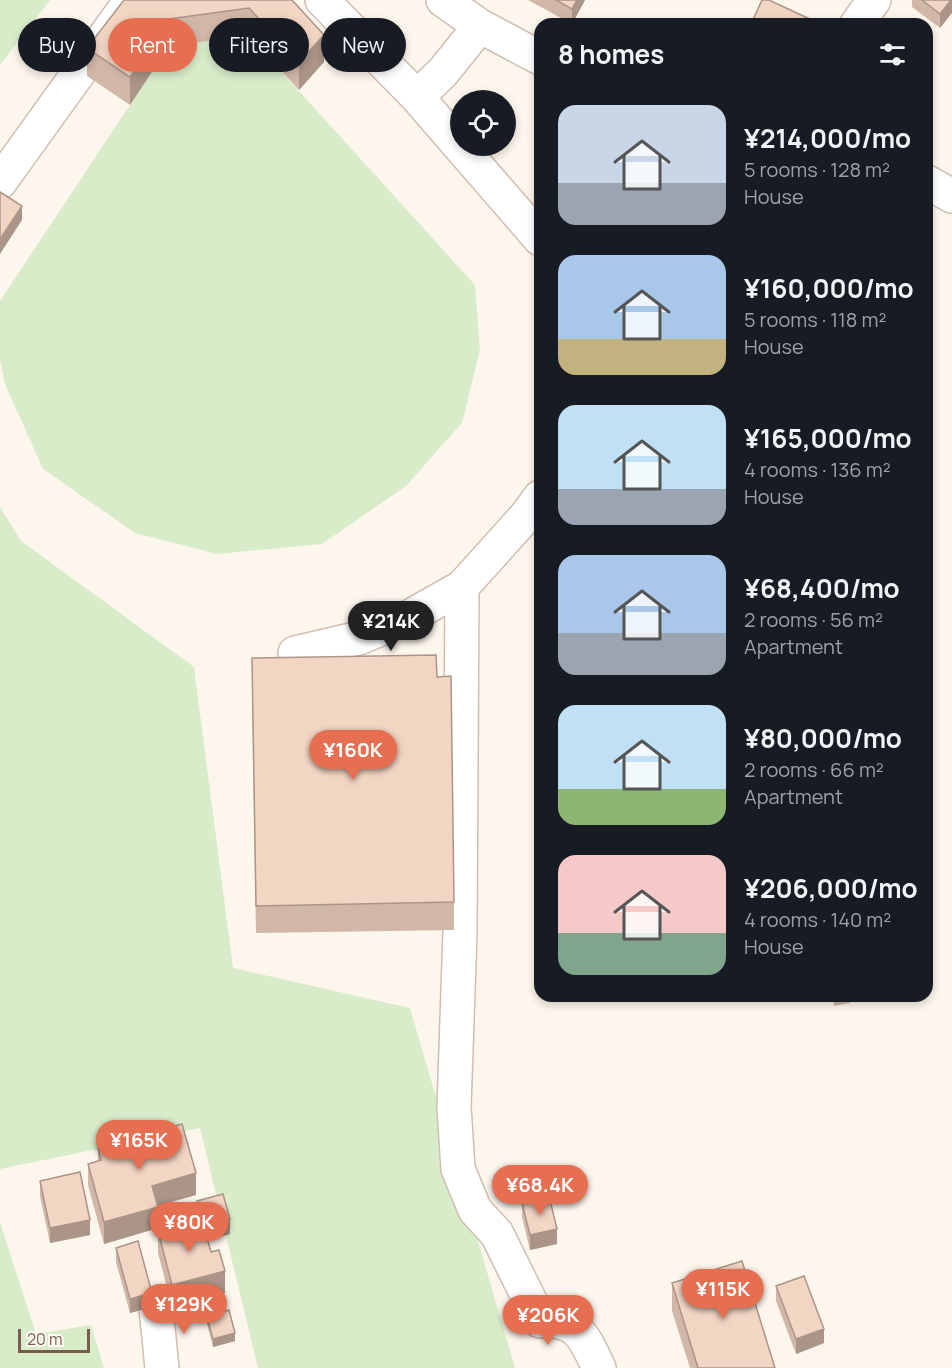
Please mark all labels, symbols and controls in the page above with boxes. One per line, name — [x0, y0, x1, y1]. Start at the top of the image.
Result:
chip: Buy — [18, 18, 96, 72]
chip: Rent — [108, 18, 197, 72]
chip: Filters — [209, 18, 309, 72]
chip: New — [321, 18, 406, 72]
text: 8 homes — [558, 36, 664, 72]
icon: filters — [876, 38, 909, 71]
map controls — [450, 90, 516, 156]
button: locate — [450, 90, 516, 156]
text: ¥214,000/mo — [744, 120, 911, 156]
icon: home — [606, 129, 678, 201]
text: 5 rooms · 128 m² — [744, 156, 890, 183]
text: House — [744, 183, 804, 210]
text: ¥160,000/mo — [744, 270, 913, 306]
icon: home — [606, 279, 678, 351]
text: 5 rooms · 118 m² — [744, 306, 886, 333]
text: House — [744, 333, 804, 360]
text: ¥165,000/mo — [744, 420, 912, 456]
icon: home — [606, 429, 678, 501]
text: 4 rooms · 136 m² — [744, 456, 891, 483]
text: House — [744, 483, 804, 510]
text: ¥68,400/mo — [744, 570, 900, 606]
icon: home — [606, 579, 678, 651]
pin: ¥214K — [349, 601, 433, 652]
text: 2 rooms · 56 m² — [744, 606, 883, 633]
text: ¥214K — [362, 607, 420, 634]
text: Apartment — [744, 633, 843, 660]
text: ¥80,000/mo — [744, 720, 902, 756]
icon: home — [606, 729, 678, 801]
pin: ¥160K — [311, 730, 395, 781]
text: ¥160K — [323, 736, 383, 763]
text: 2 rooms · 66 m² — [744, 756, 884, 783]
text: Apartment — [744, 783, 843, 810]
text: ¥206,000/mo — [744, 870, 918, 906]
icon: home — [606, 879, 678, 951]
text: 4 rooms · 140 m² — [744, 906, 891, 933]
text: House — [744, 933, 804, 960]
pin: ¥165K — [97, 1120, 181, 1171]
text: ¥165K — [110, 1126, 168, 1153]
pin: ¥68.4K — [491, 1165, 589, 1216]
text: ¥68.4K — [506, 1171, 574, 1198]
pin: ¥80K — [153, 1202, 225, 1253]
text: ¥80K — [164, 1208, 214, 1235]
pin: ¥115K — [681, 1269, 765, 1320]
text: ¥115K — [696, 1275, 750, 1302]
pin: ¥129K — [142, 1284, 226, 1335]
text: ¥129K — [155, 1290, 213, 1317]
pin: ¥206K — [506, 1295, 590, 1346]
text: ¥206K — [517, 1301, 579, 1328]
scale bar — [18, 1326, 90, 1354]
text: 20 m — [27, 1328, 63, 1350]

